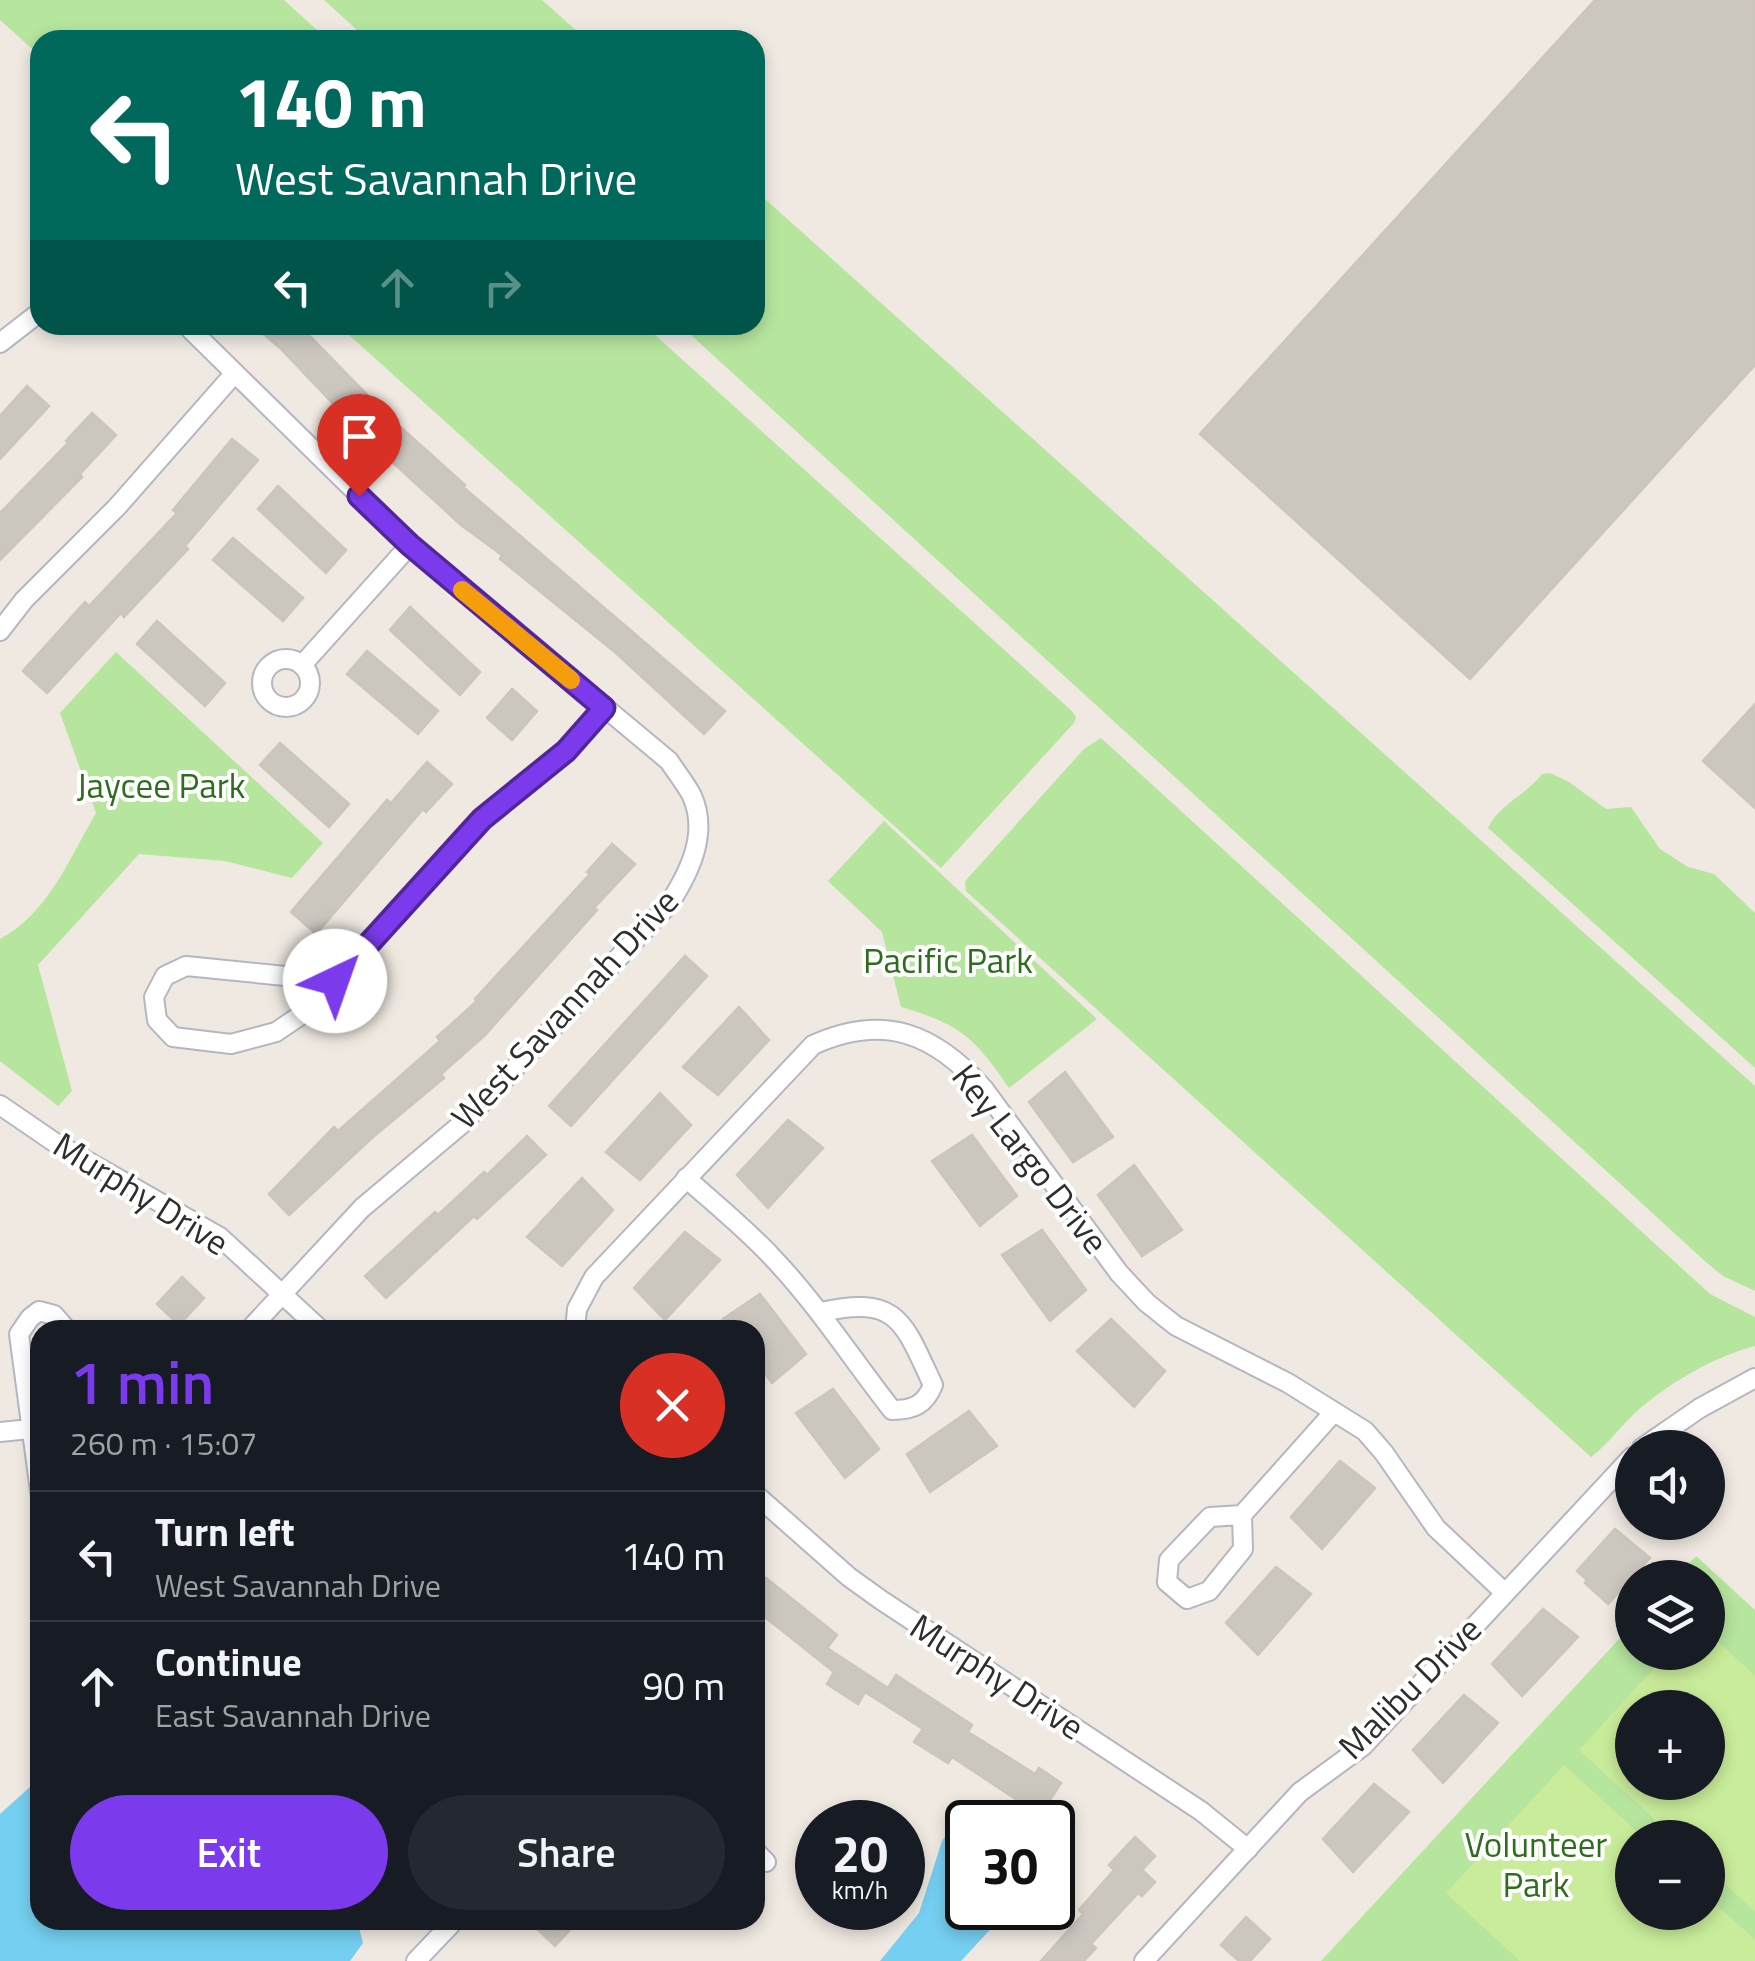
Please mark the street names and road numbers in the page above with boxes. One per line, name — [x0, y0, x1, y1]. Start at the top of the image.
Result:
street label: West Savannah Drive — [438, 876, 691, 1141]
street label: Key Largo Drive — [939, 1052, 1122, 1265]
street label: Murphy Drive — [43, 1118, 240, 1269]
street label: Murphy Drive — [900, 1600, 1095, 1753]
street label: Malibu Drive — [1325, 1603, 1493, 1771]

